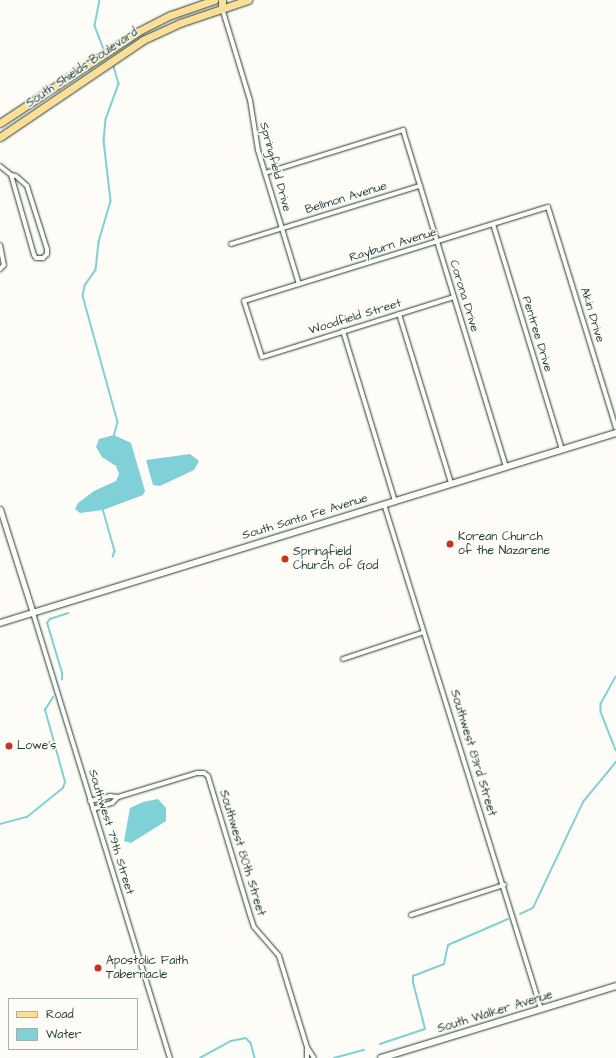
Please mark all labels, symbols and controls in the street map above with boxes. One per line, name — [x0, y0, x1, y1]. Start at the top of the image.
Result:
street label: South Shields Boulevard — [23, 25, 141, 111]
street label: Springfield Drive — [256, 121, 294, 213]
street label: Bellmon Avenue — [303, 179, 389, 217]
street label: Rayburn Avenue — [348, 225, 438, 265]
street label: Corona Drive — [446, 258, 482, 334]
street label: Akin Drive — [577, 286, 607, 344]
street label: Pentree Drive — [519, 294, 555, 374]
street label: Woodfield Street — [307, 296, 403, 338]
street label: South Santa Fe Avenue — [241, 491, 369, 543]
place label: Korean Church of the Nazarene — [458, 530, 550, 558]
marker: Korean Church of the Nazarene — [445, 539, 455, 549]
place label: Springfield Church of God — [293, 545, 378, 573]
marker: Springfield Church of God — [280, 554, 290, 564]
street label: Southwest 83rd Street — [447, 688, 499, 818]
place label: Lowe's — [17, 739, 56, 753]
marker: Lowe's — [4, 741, 14, 751]
street label: Southwest 79th Street — [85, 768, 137, 896]
street label: Southwest 80th Street — [216, 788, 268, 918]
place label: Apostolic Faith Tabernacle — [106, 954, 188, 982]
marker: Apostolic Faith Tabernacle — [93, 963, 103, 973]
street label: South Walker Avenue — [436, 988, 554, 1036]
legend — [8, 998, 138, 1050]
text: Road — [46, 1006, 74, 1023]
text: Water — [46, 1026, 81, 1043]

